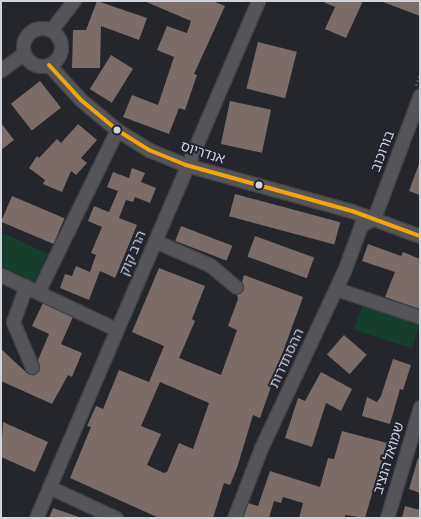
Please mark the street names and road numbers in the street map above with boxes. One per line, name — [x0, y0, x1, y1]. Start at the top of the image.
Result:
street label: בורוכוב — [366, 128, 398, 174]
street label: אנדריוס — [179, 137, 227, 167]
street label: הרב קוק — [115, 228, 149, 278]
street label: ההסתדרות — [265, 326, 307, 390]
street label: שמואל הנציב — [369, 420, 407, 496]

